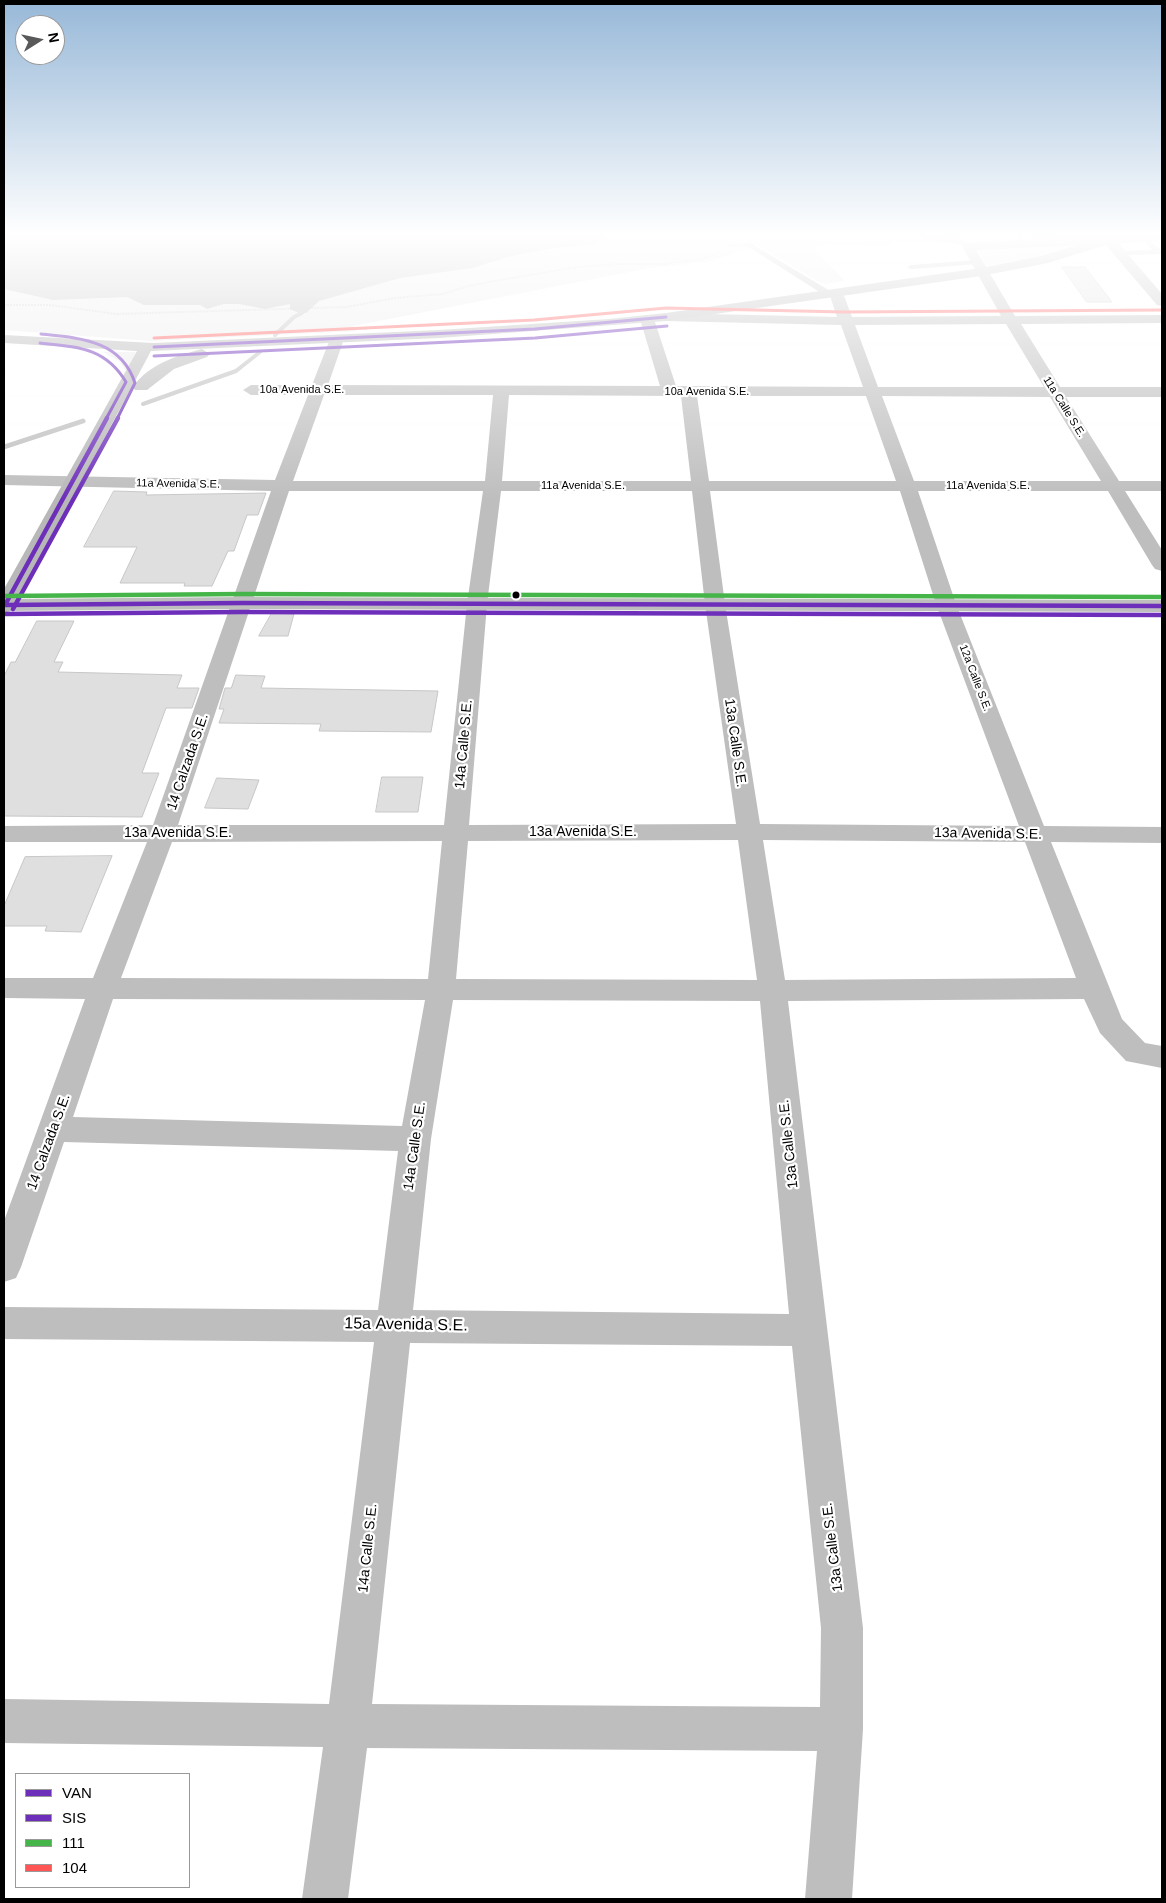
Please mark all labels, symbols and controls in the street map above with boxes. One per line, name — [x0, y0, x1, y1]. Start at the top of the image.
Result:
north arrow — [15, 15, 65, 65]
text: N — [45, 31, 63, 44]
street label: 11a Calle S.E. — [1040, 374, 1088, 440]
street label: 10a Avenida S.E. — [260, 383, 344, 397]
street label: 10a Avenida S.E. — [665, 385, 749, 399]
street label: 11a Avenida S.E. — [136, 477, 220, 491]
street label: 11a Avenida S.E. — [541, 479, 625, 493]
street label: 11a Avenida S.E. — [946, 479, 1030, 493]
unlabelled marker — [511, 590, 521, 600]
street label: 12a Calle S.E. — [956, 643, 994, 713]
street label: 13a Calle S.E. — [720, 698, 750, 788]
street label: 14a Calle S.E. — [452, 699, 476, 789]
street label: 14 Calzada S.E. — [164, 711, 212, 813]
street label: 13a Avenida S.E. — [529, 824, 637, 840]
street label: 13a Avenida S.E. — [124, 825, 232, 841]
street label: 13a Avenida S.E. — [934, 825, 1042, 843]
street label: 14 Calzada S.E. — [24, 1092, 74, 1192]
street label: 13a Calle S.E. — [776, 1099, 802, 1189]
street label: 14a Calle S.E. — [400, 1101, 430, 1191]
street label: 15a Avenida S.E. — [344, 1314, 468, 1336]
street label: 13a Calle S.E. — [819, 1502, 847, 1592]
street label: 14a Calle S.E. — [355, 1503, 381, 1593]
legend — [15, 1773, 190, 1888]
text: VAN — [62, 1784, 92, 1801]
text: SIS — [62, 1809, 86, 1826]
text: 111 — [62, 1834, 85, 1851]
text: 104 — [62, 1859, 87, 1876]

